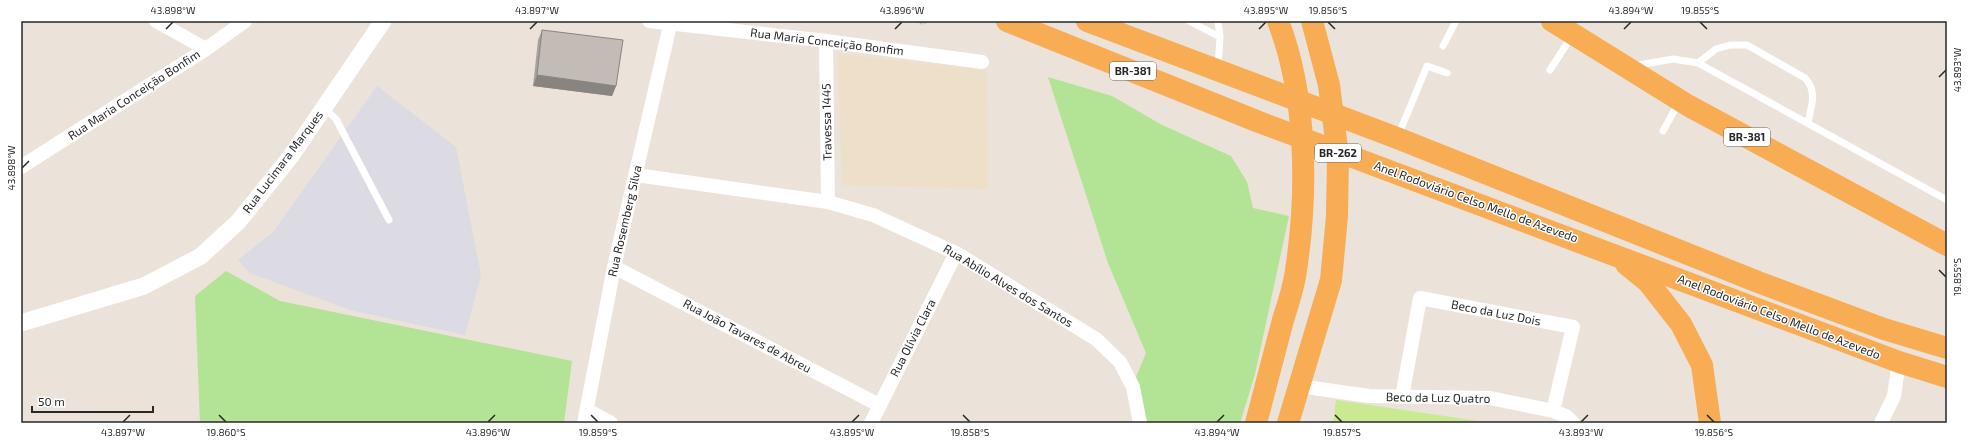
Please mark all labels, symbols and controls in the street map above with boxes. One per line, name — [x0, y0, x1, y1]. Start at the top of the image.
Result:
text: 43.898°W — [151, 4, 196, 16]
text: 43.897°W — [515, 4, 560, 16]
text: 43.896°W — [880, 4, 925, 16]
text: 43.895°W — [1244, 4, 1289, 16]
text: 19.856°S — [1309, 4, 1348, 16]
text: 43.894°W — [1608, 4, 1654, 16]
text: 19.855°S — [1681, 4, 1719, 16]
street label: Rua Maria Conceição Bonfim — [749, 25, 905, 58]
street label: Rua Maria Conceição Bonfim — [65, 46, 203, 143]
text: 43.893°W — [1951, 47, 1963, 92]
road number: BR-381 — [1110, 62, 1156, 80]
street label: Travessa 1445 — [818, 83, 834, 161]
street label: Rua Lucimara Marques — [239, 107, 325, 215]
road number: BR-381 — [1724, 128, 1770, 146]
road number: BR-262 — [1315, 144, 1361, 162]
text: 43.898°W — [5, 145, 17, 190]
street label: Anel Rodoviário Celso Mello de Azevedo — [1372, 158, 1580, 245]
street label: Rua Rosemberg Silva — [604, 164, 644, 278]
street label: Rua Abílio Alves dos Santos — [941, 241, 1076, 329]
text: 19.855°S — [1951, 258, 1963, 296]
street label: Anel Rodoviário Celso Mello de Azevedo — [1676, 271, 1883, 361]
street label: Rua João Tavares de Abreu — [681, 295, 814, 375]
street label: Rua Olívia Clara — [887, 296, 938, 379]
street label: Beco da Luz Dois — [1450, 296, 1542, 328]
scale bar — [32, 388, 153, 414]
street label: Beco da Luz Quatro — [1386, 389, 1491, 406]
text: 50 m — [38, 394, 65, 408]
text: 43.897°W — [101, 426, 146, 438]
text: 19.860°S — [206, 426, 246, 438]
text: 43.896°W — [466, 426, 511, 438]
text: 19.859°S — [579, 426, 618, 438]
text: 43.895°W — [830, 426, 875, 438]
text: 19.858°S — [951, 426, 990, 438]
text: 43.894°W — [1194, 426, 1240, 438]
text: 19.857°S — [1323, 426, 1361, 438]
text: 43.893°W — [1559, 426, 1604, 438]
text: 19.856°S — [1695, 426, 1734, 438]

